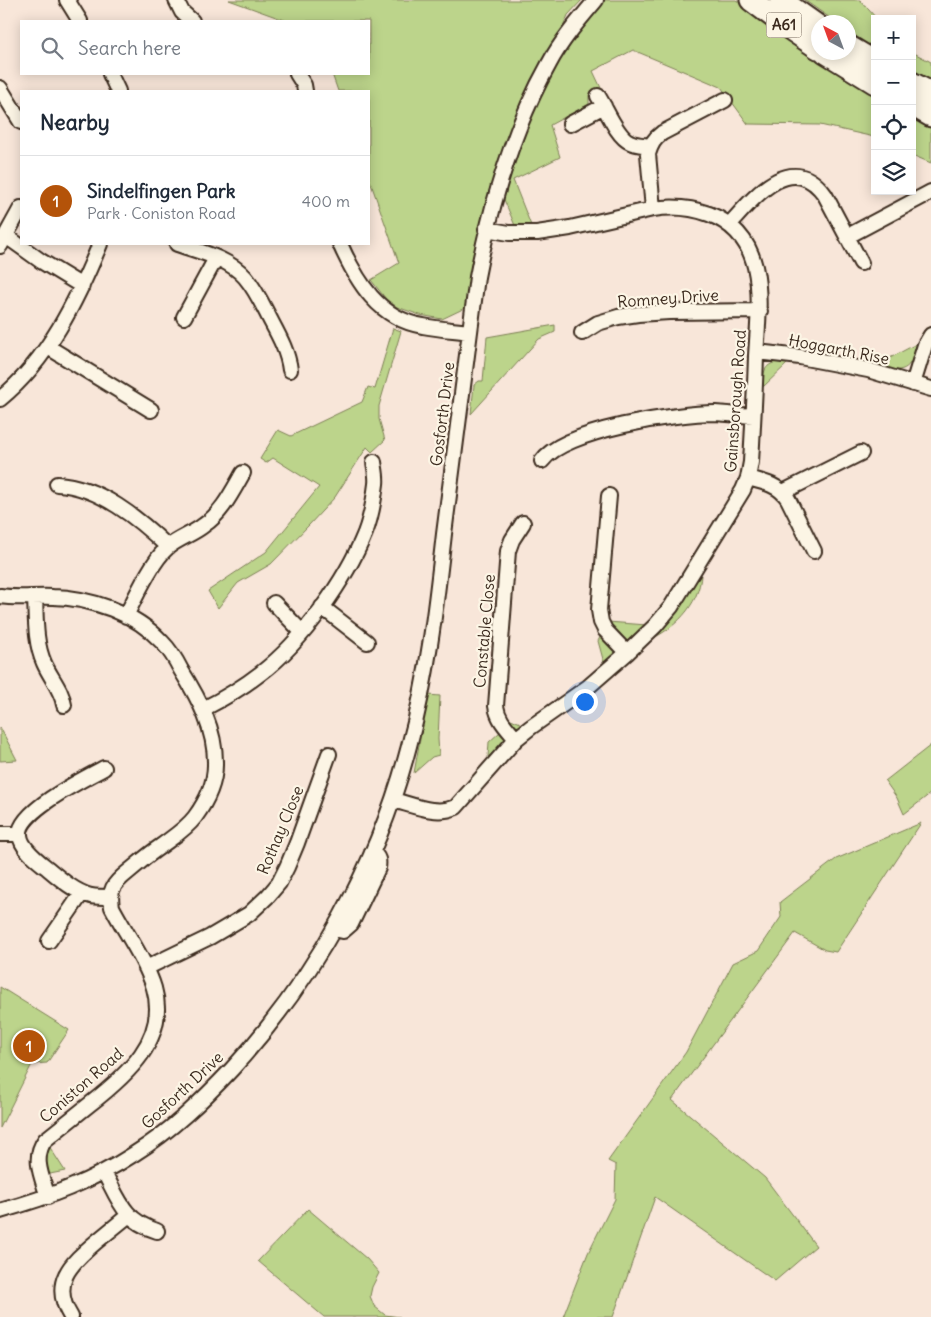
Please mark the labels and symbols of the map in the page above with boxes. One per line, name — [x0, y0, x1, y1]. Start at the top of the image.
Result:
road number: A61 — [766, 12, 802, 38]
north arrow — [811, 15, 856, 60]
street label: Romney Drive — [617, 284, 719, 312]
street label: Gainsborough Road — [720, 329, 750, 473]
street label: Hoggarth Rise — [787, 329, 891, 369]
street label: Gosforth Drive — [426, 361, 458, 467]
street label: Constable Close — [469, 573, 499, 689]
your location — [572, 689, 598, 715]
street label: Rothay Close — [252, 783, 308, 877]
pin: 1 — [13, 1027, 45, 1065]
street label: Coniston Road — [35, 1043, 127, 1127]
street label: Gosforth Drive — [137, 1047, 227, 1133]

